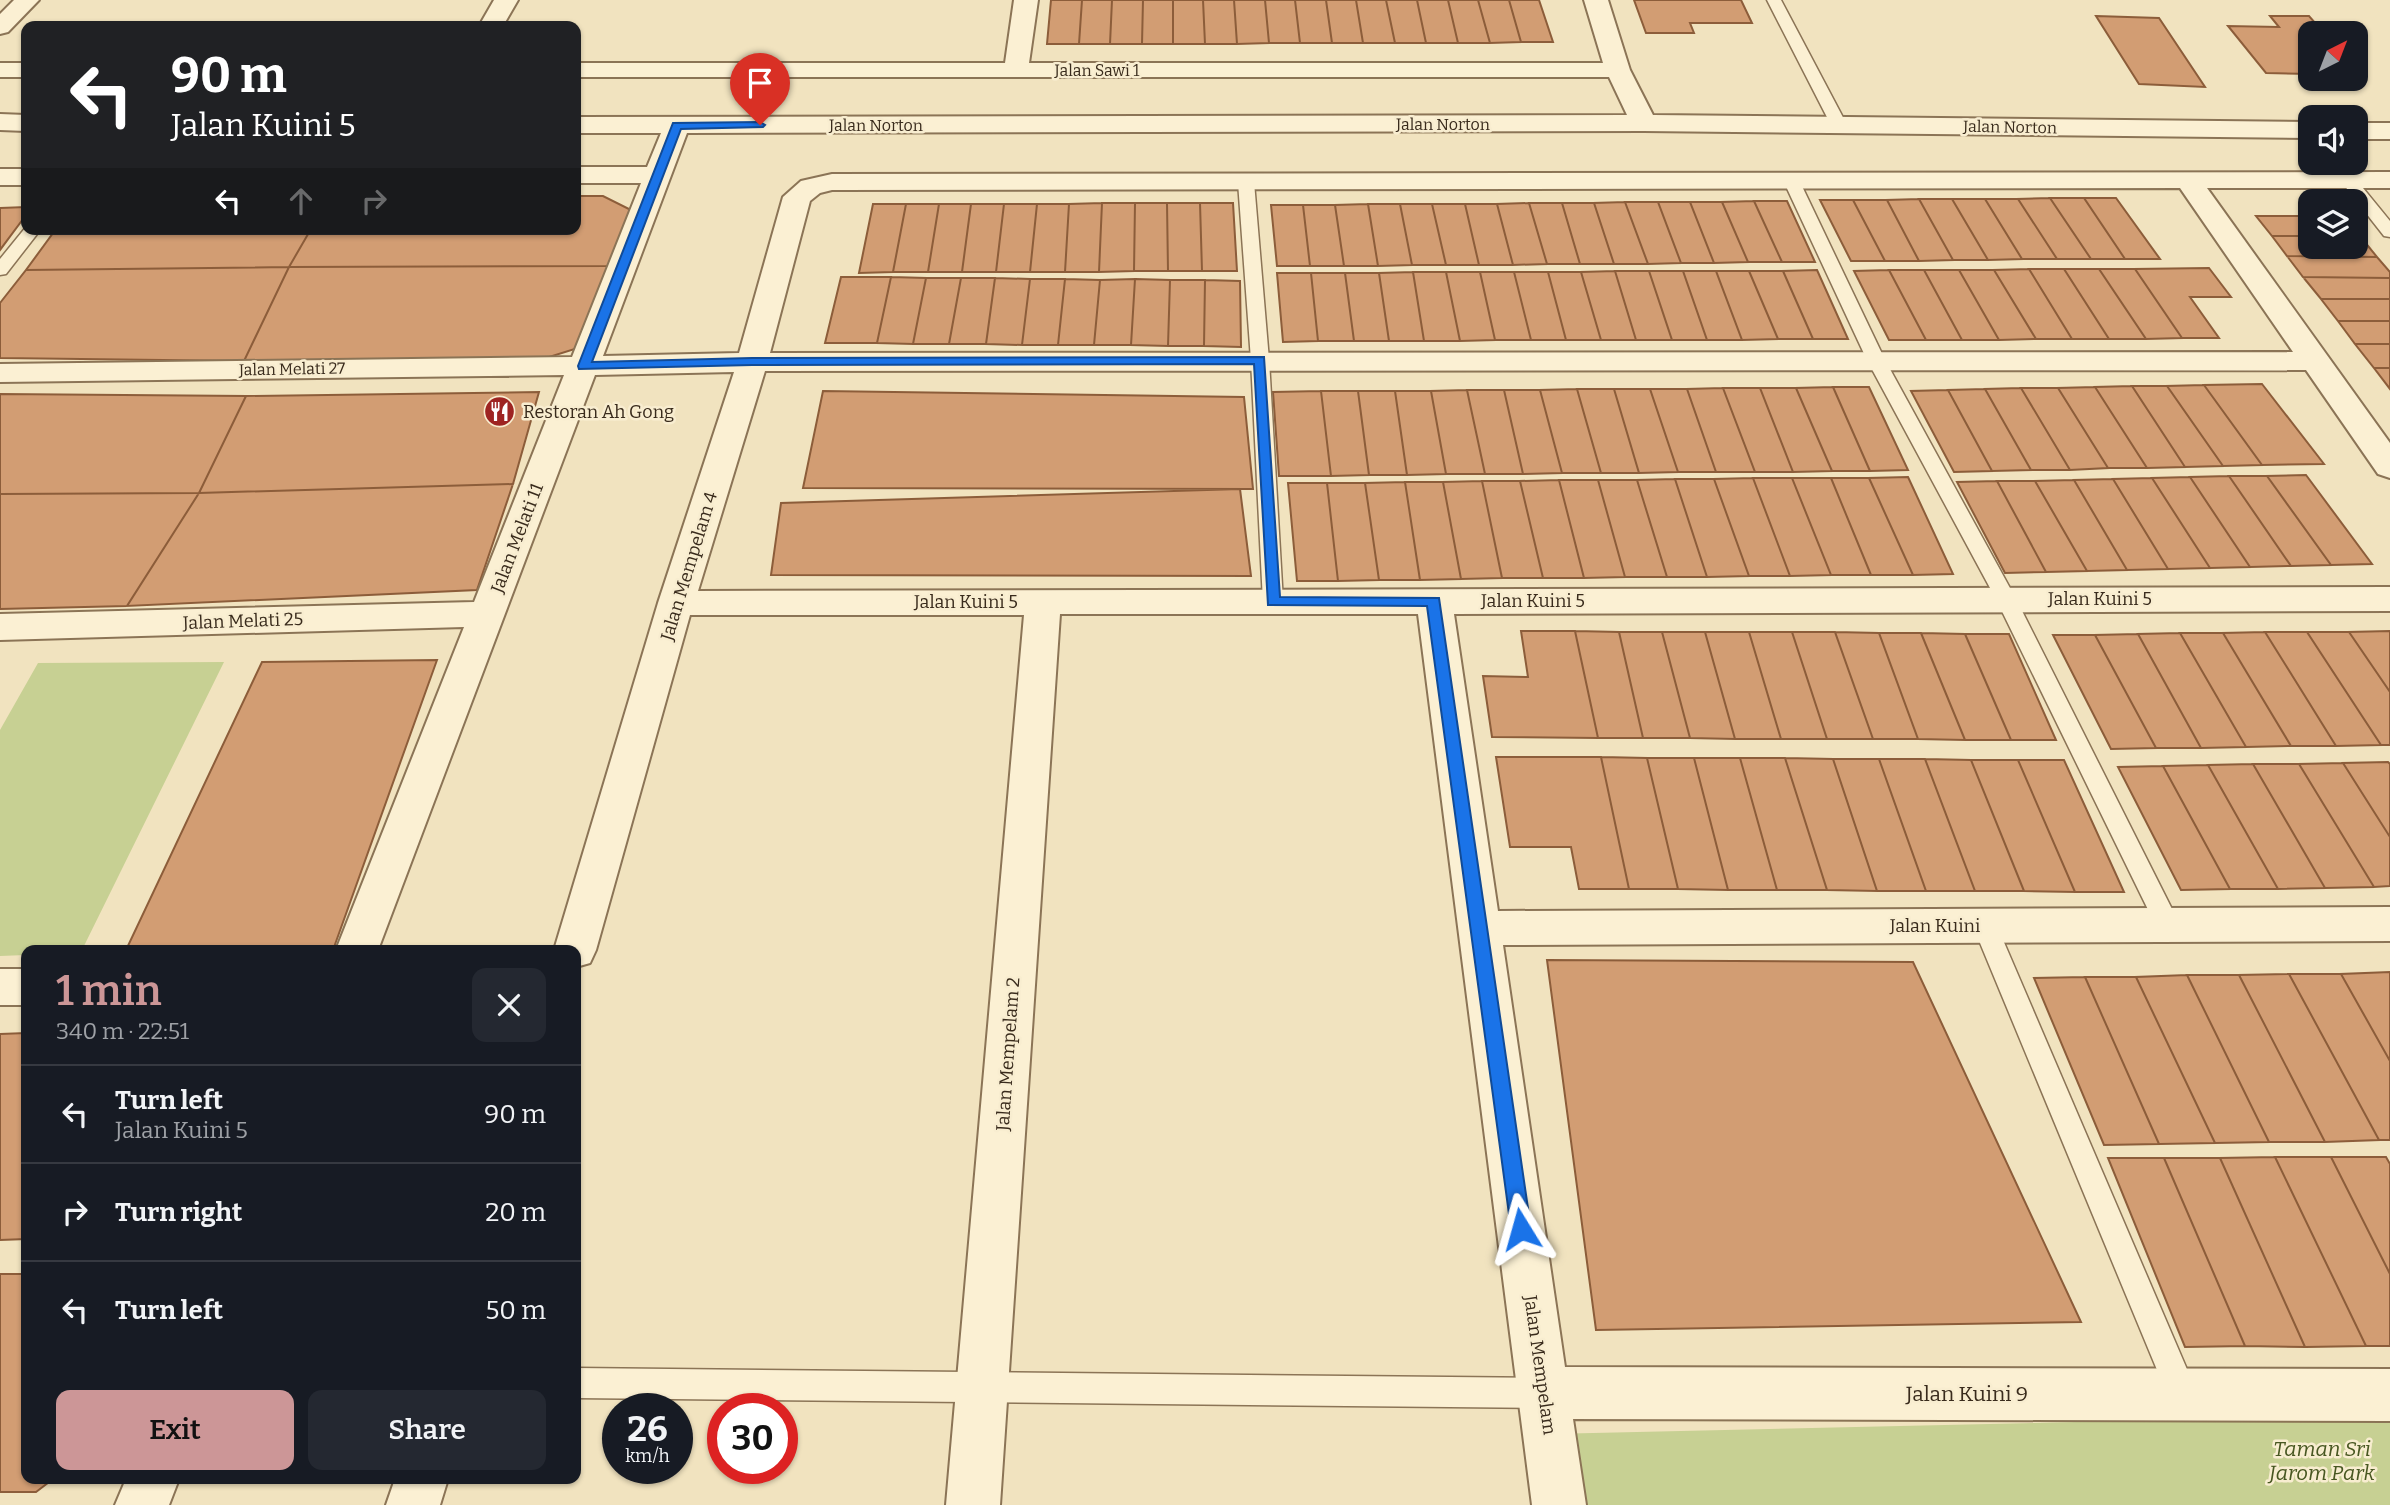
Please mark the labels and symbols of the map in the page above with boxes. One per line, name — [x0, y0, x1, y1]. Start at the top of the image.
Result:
north arrow — [2298, 21, 2368, 91]
pin — [730, 53, 790, 125]
street label: Jalan Sawi 1 — [1054, 61, 1140, 80]
street label: Jalan Norton — [1395, 115, 1490, 134]
street label: Jalan Norton — [828, 116, 923, 135]
street label: Jalan Norton — [1962, 117, 2057, 137]
street label: Jalan Melati 27 — [238, 359, 345, 379]
restaurant icon: Restoran Ah Gong — [483, 395, 517, 429]
place label: Restoran Ah Gong — [523, 401, 674, 423]
street label: Jalan Melati 11 — [486, 479, 548, 597]
street label: Jalan Mempelam 4 — [656, 488, 722, 644]
street label: Jalan Kuini 5 — [2047, 588, 2152, 610]
street label: Jalan Kuini 5 — [1480, 590, 1585, 612]
street label: Jalan Kuini 5 — [913, 591, 1018, 613]
street label: Jalan Melati 25 — [181, 608, 304, 634]
street label: Jalan Kuini — [1889, 915, 1980, 937]
street label: Jalan Mempelam 2 — [992, 976, 1024, 1133]
position arrow — [1484, 1192, 1558, 1266]
street label: Jalan Mempelam — [1519, 1293, 1561, 1436]
street label: Jalan Kuini 9 — [1905, 1381, 2028, 1407]
speed limit sign: 30 — [707, 1393, 798, 1484]
park label: Taman Sri Jarom Park — [2267, 1436, 2376, 1486]

